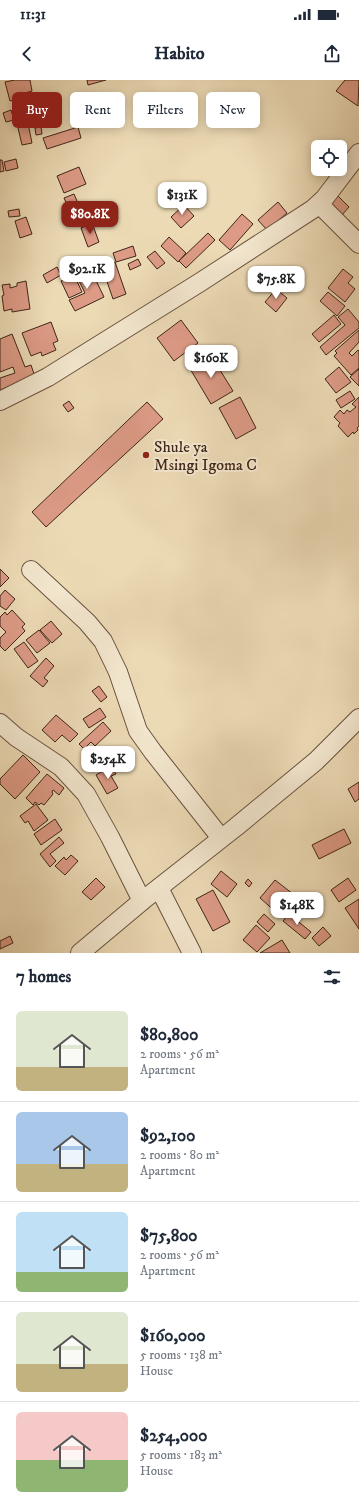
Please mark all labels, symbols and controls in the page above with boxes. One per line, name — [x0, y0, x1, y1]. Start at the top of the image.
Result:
text: 11:31 — [20, 5, 46, 24]
icon: back — [16, 43, 38, 65]
text: Habito — [154, 43, 205, 65]
icon: share — [321, 43, 343, 65]
chip: Buy — [12, 92, 62, 128]
chip: Rent — [70, 92, 125, 128]
chip: Filters — [133, 92, 198, 128]
chip: New — [206, 92, 260, 128]
map controls — [311, 140, 347, 176]
button: locate — [311, 140, 347, 176]
pin: $131K — [154, 182, 210, 216]
text: $131K — [167, 187, 197, 203]
pin: $80.8K — [57, 201, 123, 235]
text: $80.8K — [70, 206, 110, 222]
pin: $92.1K — [54, 256, 120, 290]
text: $92.1K — [68, 261, 106, 277]
pin: $75.8K — [243, 266, 309, 300]
text: $75.8K — [257, 271, 295, 287]
pin: $160K — [183, 345, 239, 379]
text: $160K — [194, 350, 228, 366]
place label: Shule ya Msingi Igoma C — [154, 437, 257, 475]
marker: Shule ya Msingi Igoma C — [141, 450, 151, 460]
pin: $254K — [80, 746, 136, 780]
text: $254K — [90, 751, 126, 767]
pin: $148K — [269, 892, 325, 926]
text: $148K — [280, 897, 315, 913]
text: 7 homes — [16, 966, 71, 988]
icon: filters — [321, 966, 343, 988]
text: $80,800 — [140, 1024, 198, 1046]
icon: home — [48, 1027, 96, 1075]
text: 2 rooms · 56 m² — [140, 1046, 219, 1062]
text: Apartment — [140, 1062, 195, 1078]
text: $92,100 — [140, 1125, 195, 1147]
icon: home — [48, 1128, 96, 1176]
text: 2 rooms · 80 m² — [140, 1147, 219, 1163]
text: Apartment — [140, 1163, 195, 1179]
text: $75,800 — [140, 1225, 197, 1247]
icon: home — [48, 1228, 96, 1276]
text: 2 rooms · 56 m² — [140, 1247, 219, 1263]
text: Apartment — [140, 1263, 195, 1279]
text: $160,000 — [140, 1325, 205, 1347]
icon: home — [48, 1328, 96, 1376]
text: 5 rooms · 138 m² — [140, 1347, 222, 1363]
text: House — [140, 1363, 173, 1379]
text: $254,000 — [140, 1425, 207, 1447]
icon: home — [48, 1428, 96, 1476]
text: 5 rooms · 183 m² — [140, 1447, 222, 1463]
text: House — [140, 1463, 173, 1479]

